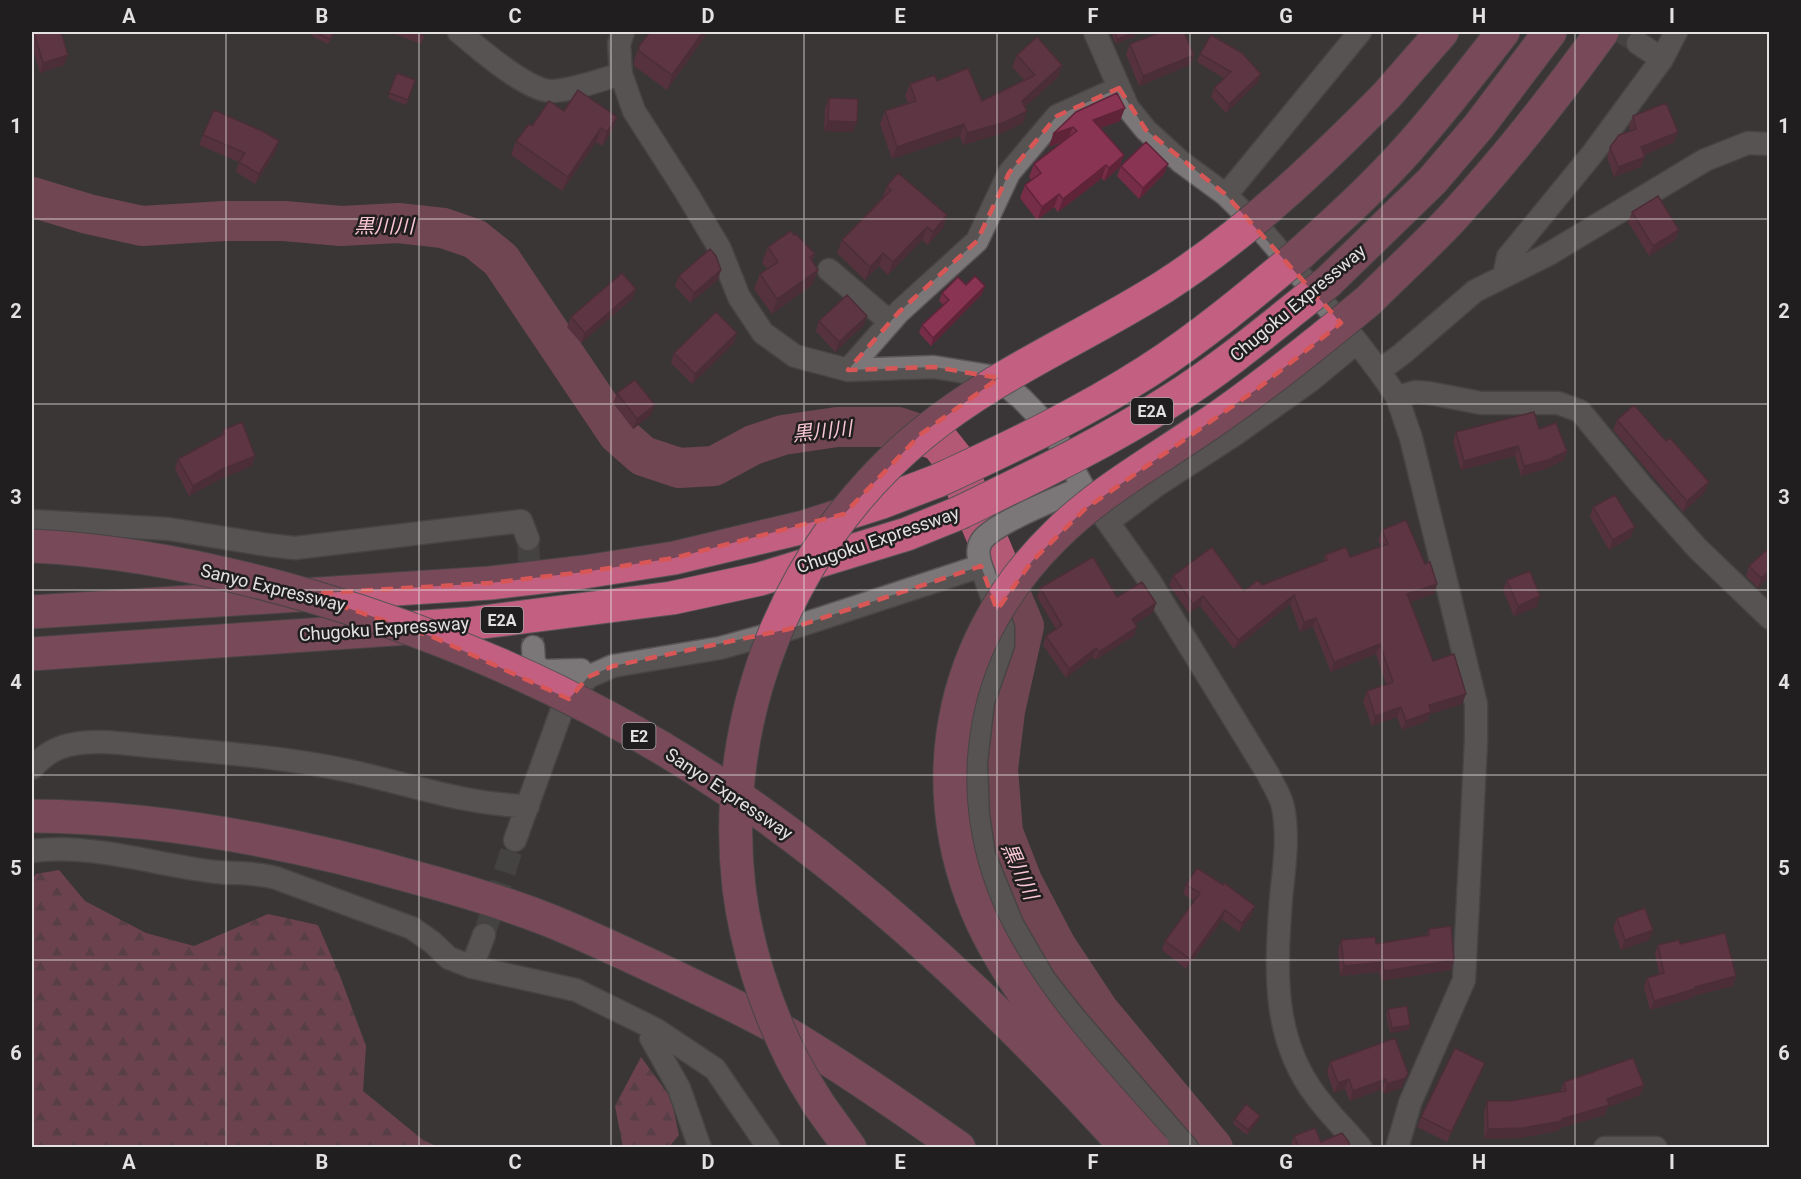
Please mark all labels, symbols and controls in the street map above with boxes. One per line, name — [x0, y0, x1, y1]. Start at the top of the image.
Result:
text: A — [122, 4, 136, 28]
text: B — [316, 4, 328, 28]
text: C — [508, 4, 522, 28]
text: D — [702, 4, 715, 28]
text: E — [894, 4, 906, 28]
text: F — [1088, 4, 1099, 28]
text: G — [1279, 4, 1293, 28]
text: H — [1472, 4, 1486, 28]
text: I — [1669, 4, 1675, 28]
text: 1 — [10, 114, 22, 138]
text: 1 — [1778, 114, 1790, 138]
water label: 黒川川 — [354, 214, 416, 238]
street label: Chugoku Expressway — [1226, 239, 1370, 365]
text: 2 — [10, 299, 22, 323]
text: 2 — [1778, 299, 1790, 323]
road number: E2A — [1131, 398, 1173, 424]
water label: 黒川川 — [791, 416, 855, 446]
text: 3 — [10, 485, 22, 509]
text: 3 — [1778, 485, 1790, 509]
street label: Chugoku Expressway — [794, 502, 962, 577]
street label: Sanyo Expressway — [199, 559, 348, 616]
road number: E2A — [481, 607, 523, 633]
street label: Chugoku Expressway — [298, 612, 470, 645]
text: 4 — [10, 670, 22, 694]
text: 4 — [1778, 670, 1790, 694]
road number: E2 — [622, 723, 656, 749]
street label: Sanyo Expressway — [662, 743, 797, 844]
water label: 黒川川 — [997, 839, 1044, 905]
text: 5 — [10, 856, 22, 880]
text: 5 — [1778, 856, 1790, 880]
text: 6 — [10, 1041, 22, 1065]
text: 6 — [1778, 1041, 1790, 1065]
text: A — [122, 1150, 136, 1174]
text: B — [316, 1150, 328, 1174]
text: C — [508, 1150, 522, 1174]
text: D — [702, 1150, 715, 1174]
text: E — [894, 1150, 906, 1174]
text: F — [1088, 1150, 1099, 1174]
text: G — [1279, 1150, 1293, 1174]
text: H — [1472, 1150, 1486, 1174]
text: I — [1669, 1150, 1675, 1174]

